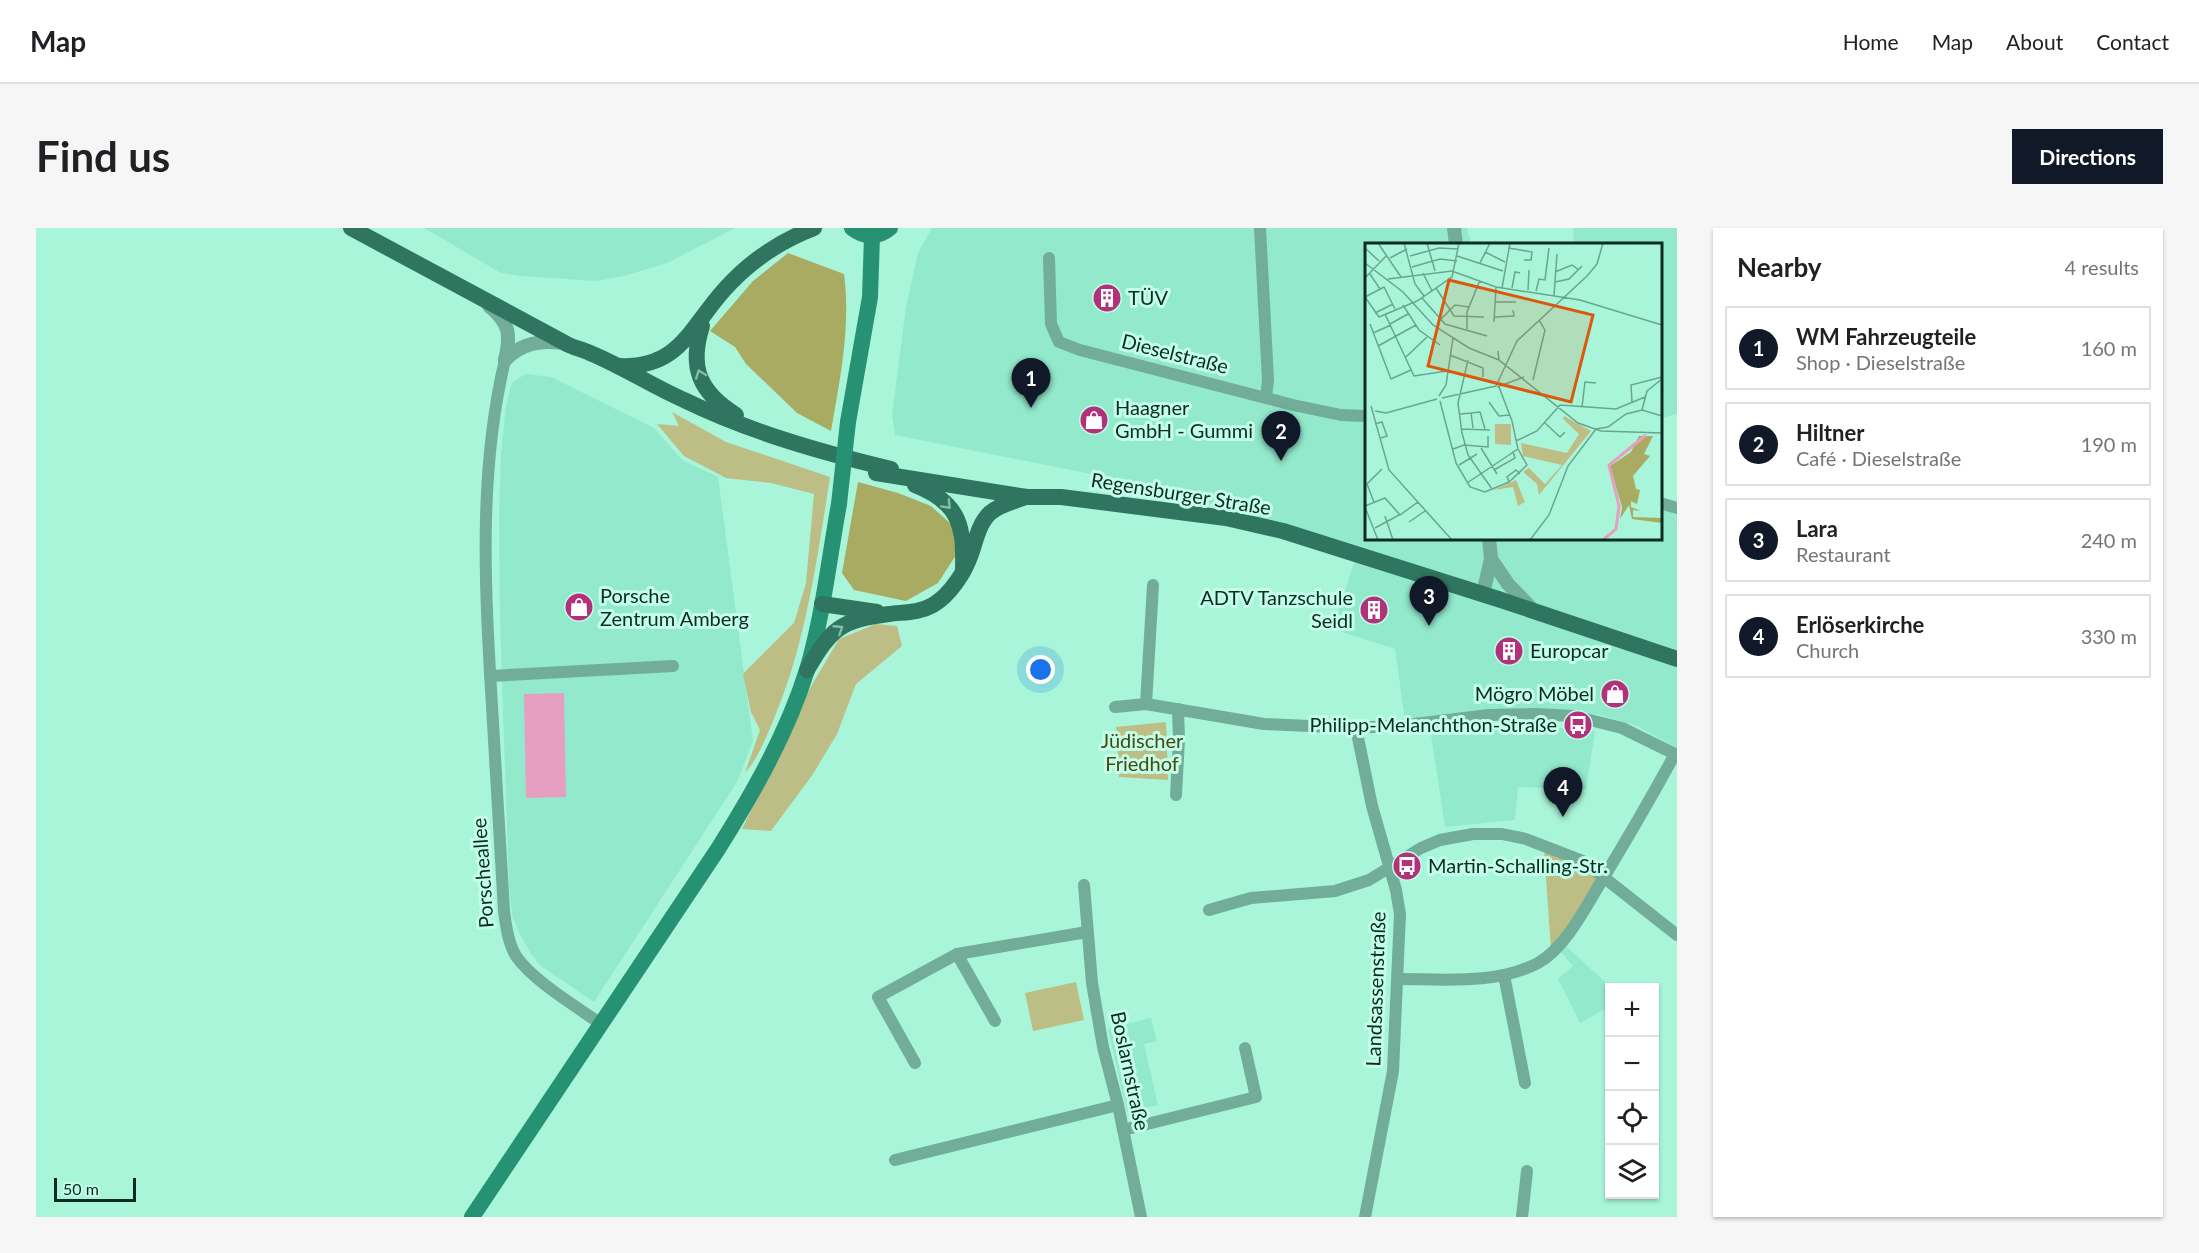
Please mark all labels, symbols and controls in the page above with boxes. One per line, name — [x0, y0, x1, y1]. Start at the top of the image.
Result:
text: Map — [30, 24, 86, 58]
text: Home — [1843, 29, 1899, 54]
text: Map — [1932, 29, 1973, 54]
text: About — [2006, 29, 2063, 54]
text: Contact — [2096, 29, 2169, 54]
button: Directions — [2012, 129, 2163, 184]
text: Find us — [36, 131, 170, 181]
inset map — [1365, 243, 1662, 540]
text: Nearby — [1737, 251, 1822, 283]
text: 4 results — [2064, 255, 2139, 279]
building icon: TÜV — [1091, 282, 1123, 314]
place label: TÜV — [1128, 285, 1169, 309]
text: WM Fahrzeugteile — [1796, 323, 1976, 350]
street label: Dieselstraße — [1119, 328, 1231, 378]
text: 1 — [1753, 336, 1764, 360]
text: 160 m — [2081, 336, 2137, 360]
text: Shop · Dieselstraße — [1796, 350, 1965, 374]
pin: 1 — [1012, 358, 1050, 408]
one-way arrow — [695, 370, 707, 381]
place label: Haagner GmbH - Gummi — [1115, 395, 1253, 442]
shop icon: Haagner GmbH - Gummi — [1078, 404, 1110, 436]
pin: 2 — [1262, 412, 1300, 461]
text: Hiltner — [1796, 419, 1864, 446]
text: 2 — [1753, 432, 1764, 456]
text: 190 m — [2081, 432, 2137, 456]
text: Café · Dieselstraße — [1796, 446, 1961, 470]
street label: Regensburger Straße — [1089, 467, 1273, 519]
one-way arrow — [940, 499, 951, 509]
text: Lara — [1796, 515, 1838, 542]
text: 3 — [1753, 528, 1764, 552]
text: 240 m — [2081, 528, 2137, 552]
text: Restaurant — [1796, 542, 1891, 566]
pin: 3 — [1410, 576, 1448, 626]
place label: Porsche Zentrum Amberg — [600, 583, 749, 630]
place label: ADTV Tanzschule Seidl — [1200, 585, 1353, 632]
shop icon: Porsche Zentrum Amberg — [563, 591, 595, 623]
building icon: ADTV Tanzschule Seidl — [1358, 594, 1390, 626]
text: Erlöserkirche — [1796, 611, 1924, 638]
text: 4 — [1753, 624, 1764, 648]
text: 330 m — [2081, 624, 2137, 648]
one-way arrow — [832, 625, 843, 636]
building icon: Europcar — [1493, 635, 1525, 667]
place label: Europcar — [1530, 638, 1609, 662]
text: Church — [1796, 638, 1859, 662]
your location — [1026, 655, 1055, 684]
shop icon: Mögro Möbel — [1599, 678, 1631, 710]
place label: Mögro Möbel — [1475, 681, 1594, 705]
bus stop icon: Philipp-Melanchthon-Straße — [1562, 709, 1594, 741]
place label: Philipp-Melanchthon-Straße — [1309, 712, 1557, 736]
park label: Jüdischer Friedhof — [1101, 728, 1184, 775]
pin: 4 — [1544, 768, 1582, 817]
street label: Porscheallee — [466, 817, 498, 929]
bus stop icon: Martin-Schalling-Str. — [1391, 850, 1423, 882]
place label: Martin-Schalling-Str. — [1428, 853, 1608, 877]
street label: Landsassenstraße — [1360, 911, 1390, 1067]
map controls — [1605, 983, 1659, 1199]
button: + — [1605, 983, 1659, 1037]
street label: Boslarnstraße — [1107, 1009, 1155, 1132]
button: − — [1605, 1037, 1659, 1091]
button: locate — [1605, 1091, 1659, 1145]
button: layers — [1605, 1145, 1659, 1199]
scale bar — [54, 1175, 136, 1202]
text: 50 m — [63, 1179, 99, 1198]

